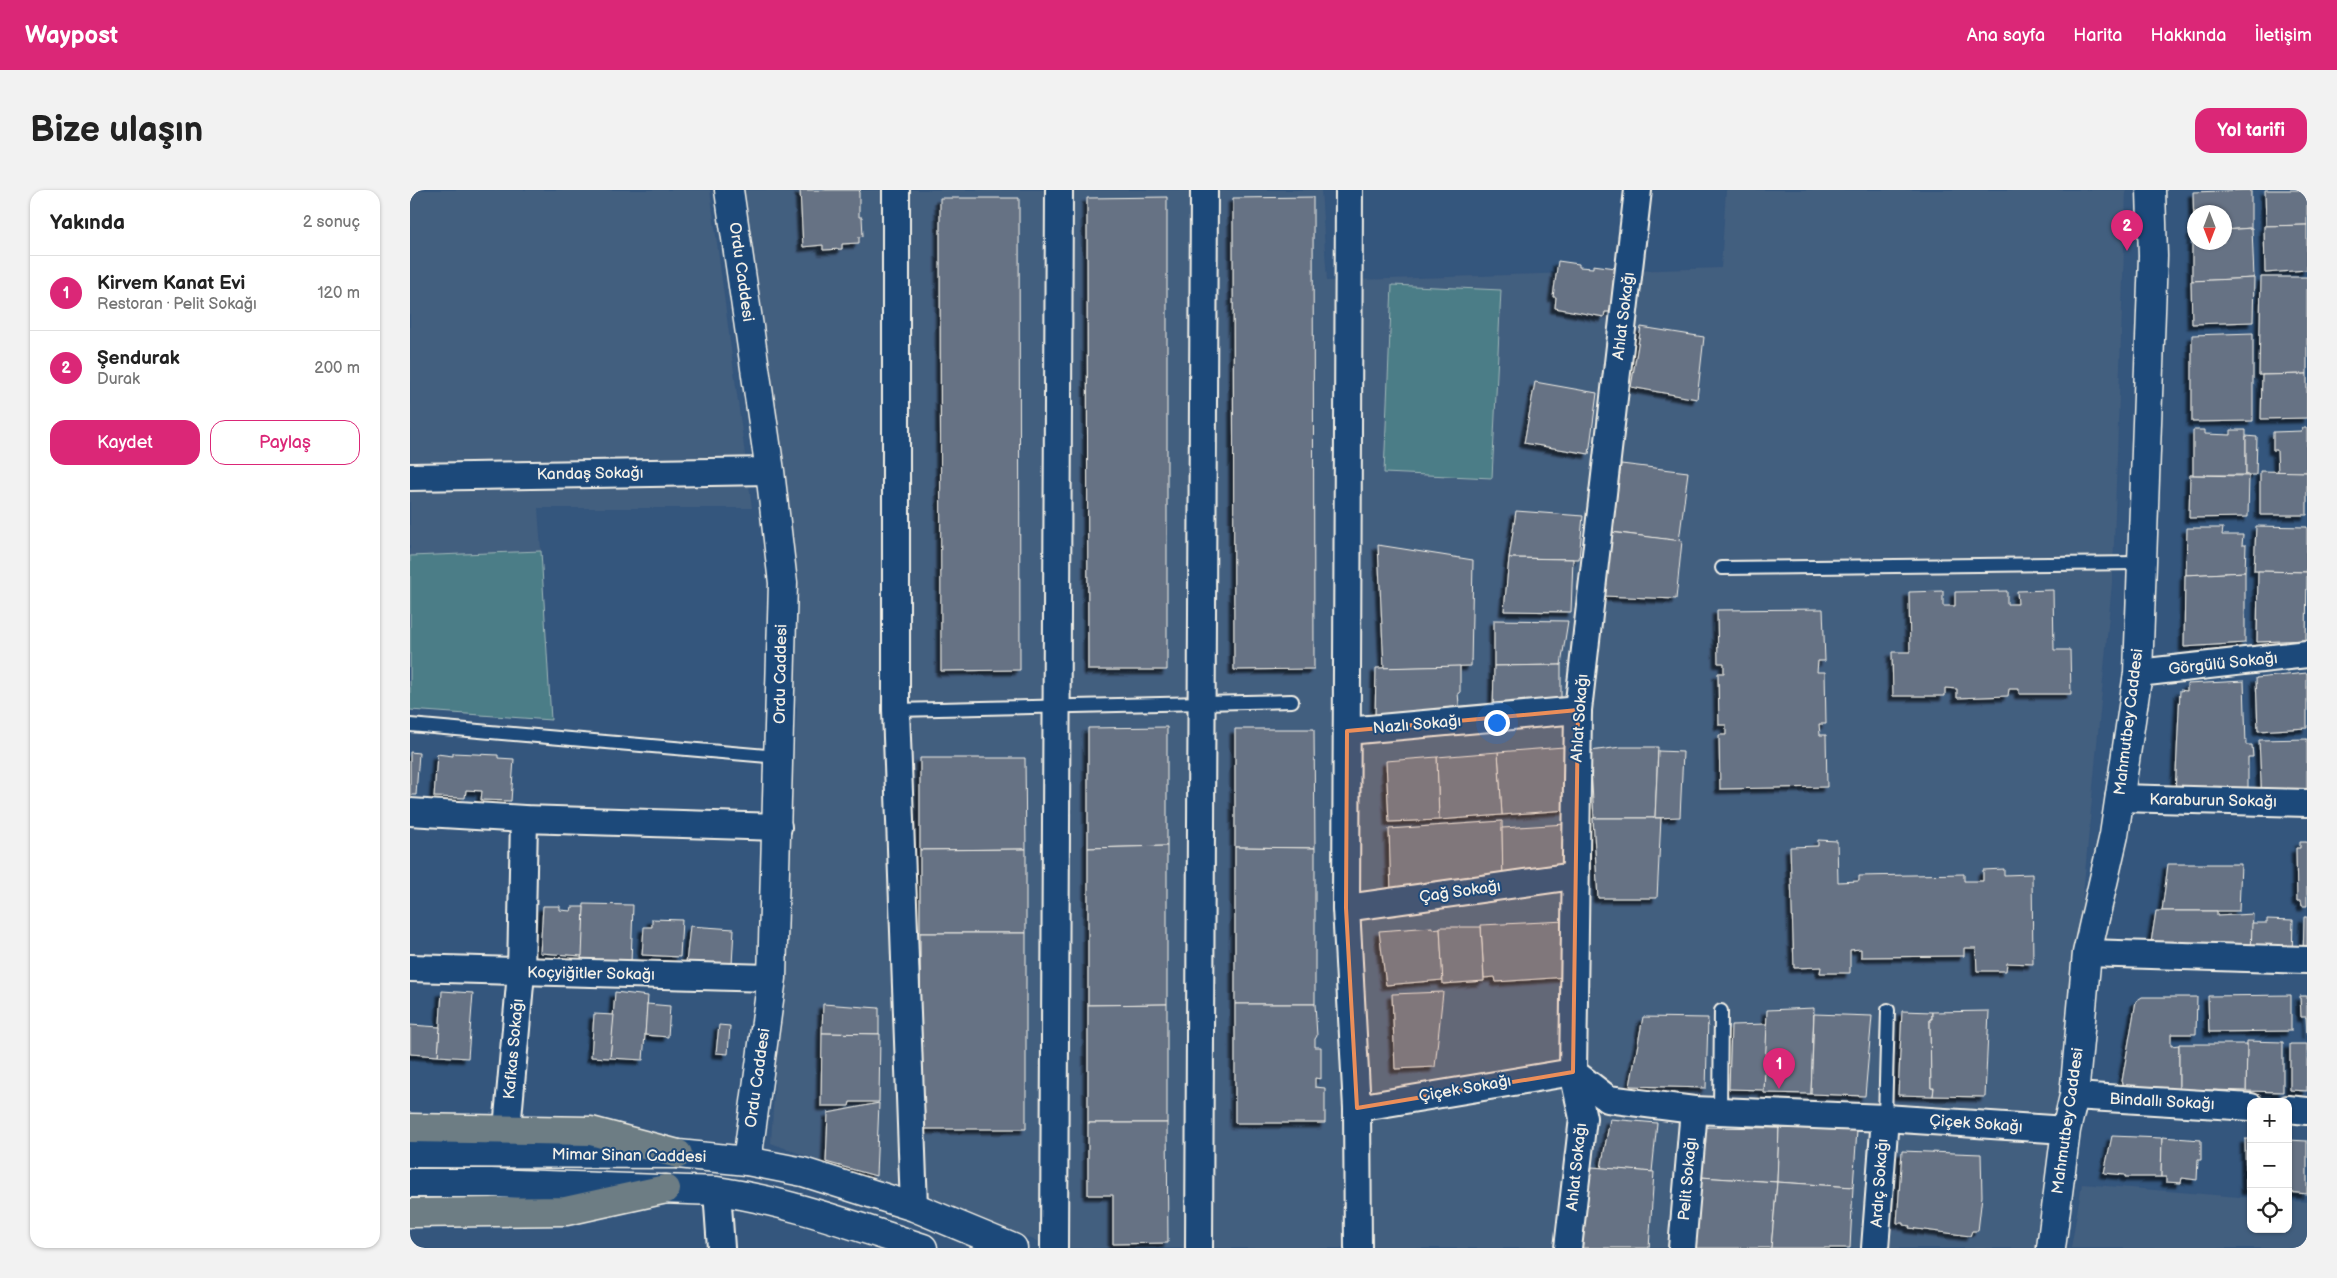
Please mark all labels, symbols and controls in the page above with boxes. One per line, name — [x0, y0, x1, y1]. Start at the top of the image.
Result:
text: Waypost — [25, 21, 118, 50]
text: Ana sayfa — [1967, 25, 2045, 46]
text: Harita — [2073, 25, 2122, 46]
text: Hakkında — [2150, 25, 2226, 46]
text: İletişim — [2254, 25, 2312, 46]
button: Yol tarifi — [2195, 108, 2307, 153]
text: Bize ulaşın — [30, 109, 203, 152]
north arrow — [2187, 205, 2232, 250]
text: Yakında — [50, 210, 125, 235]
pin: 2 — [2111, 210, 2143, 251]
text: 2 sonuç — [303, 213, 360, 232]
street label: Ordu Caddesi — [725, 221, 757, 323]
street label: Ahlat Sokağı — [1609, 271, 1639, 361]
text: Kirvem Kanat Evi — [97, 272, 245, 295]
text: 1 — [63, 284, 69, 303]
text: 120 m — [317, 284, 360, 303]
text: Restoran · Pelit Sokağı — [97, 295, 257, 314]
text: Şendurak — [97, 347, 180, 370]
text: 2 — [61, 359, 71, 378]
text: 200 m — [314, 359, 360, 378]
text: Durak — [97, 370, 140, 389]
button: Kaydet — [50, 420, 200, 465]
button: Paylaş — [210, 420, 360, 465]
street label: Kandaş Sokağı — [536, 464, 644, 484]
street label: Ordu Caddesi — [771, 624, 791, 724]
street label: Mahmutbey Caddesi — [2111, 647, 2147, 796]
street label: Görgülü Sokağı — [2167, 649, 2279, 679]
street label: Ahlat Sokağı — [1567, 673, 1593, 763]
your location — [1484, 710, 1510, 736]
street label: Nazlı Sokağı — [1372, 712, 1462, 738]
street label: Karaburun Sokağı — [2149, 790, 2277, 812]
street label: Çağ Sokağı — [1418, 877, 1502, 907]
street label: Koçyiğitler Sokağı — [527, 963, 655, 985]
street label: Kafkas Sokağı — [500, 998, 528, 1100]
street label: Ordu Caddesi — [742, 1027, 774, 1129]
street label: Mahmutbey Caddesi — [2048, 1046, 2088, 1195]
pin: 1 — [1763, 1048, 1795, 1089]
street label: Çiçek Sokağı — [1417, 1072, 1513, 1106]
street label: Bindallı Sokağı — [2109, 1090, 2215, 1114]
map controls — [2247, 1098, 2292, 1233]
button: + — [2247, 1098, 2292, 1143]
street label: Çiçek Sokağı — [1929, 1111, 2023, 1137]
street label: Ahlat Sokağı — [1563, 1122, 1591, 1212]
street label: Pelit Sokağı — [1675, 1137, 1701, 1221]
street label: Ardıç Sokağı — [1867, 1138, 1893, 1228]
button: − — [2247, 1143, 2292, 1188]
street label: Mimar Sinan Caddesi — [552, 1145, 707, 1167]
button: locate — [2247, 1188, 2292, 1233]

